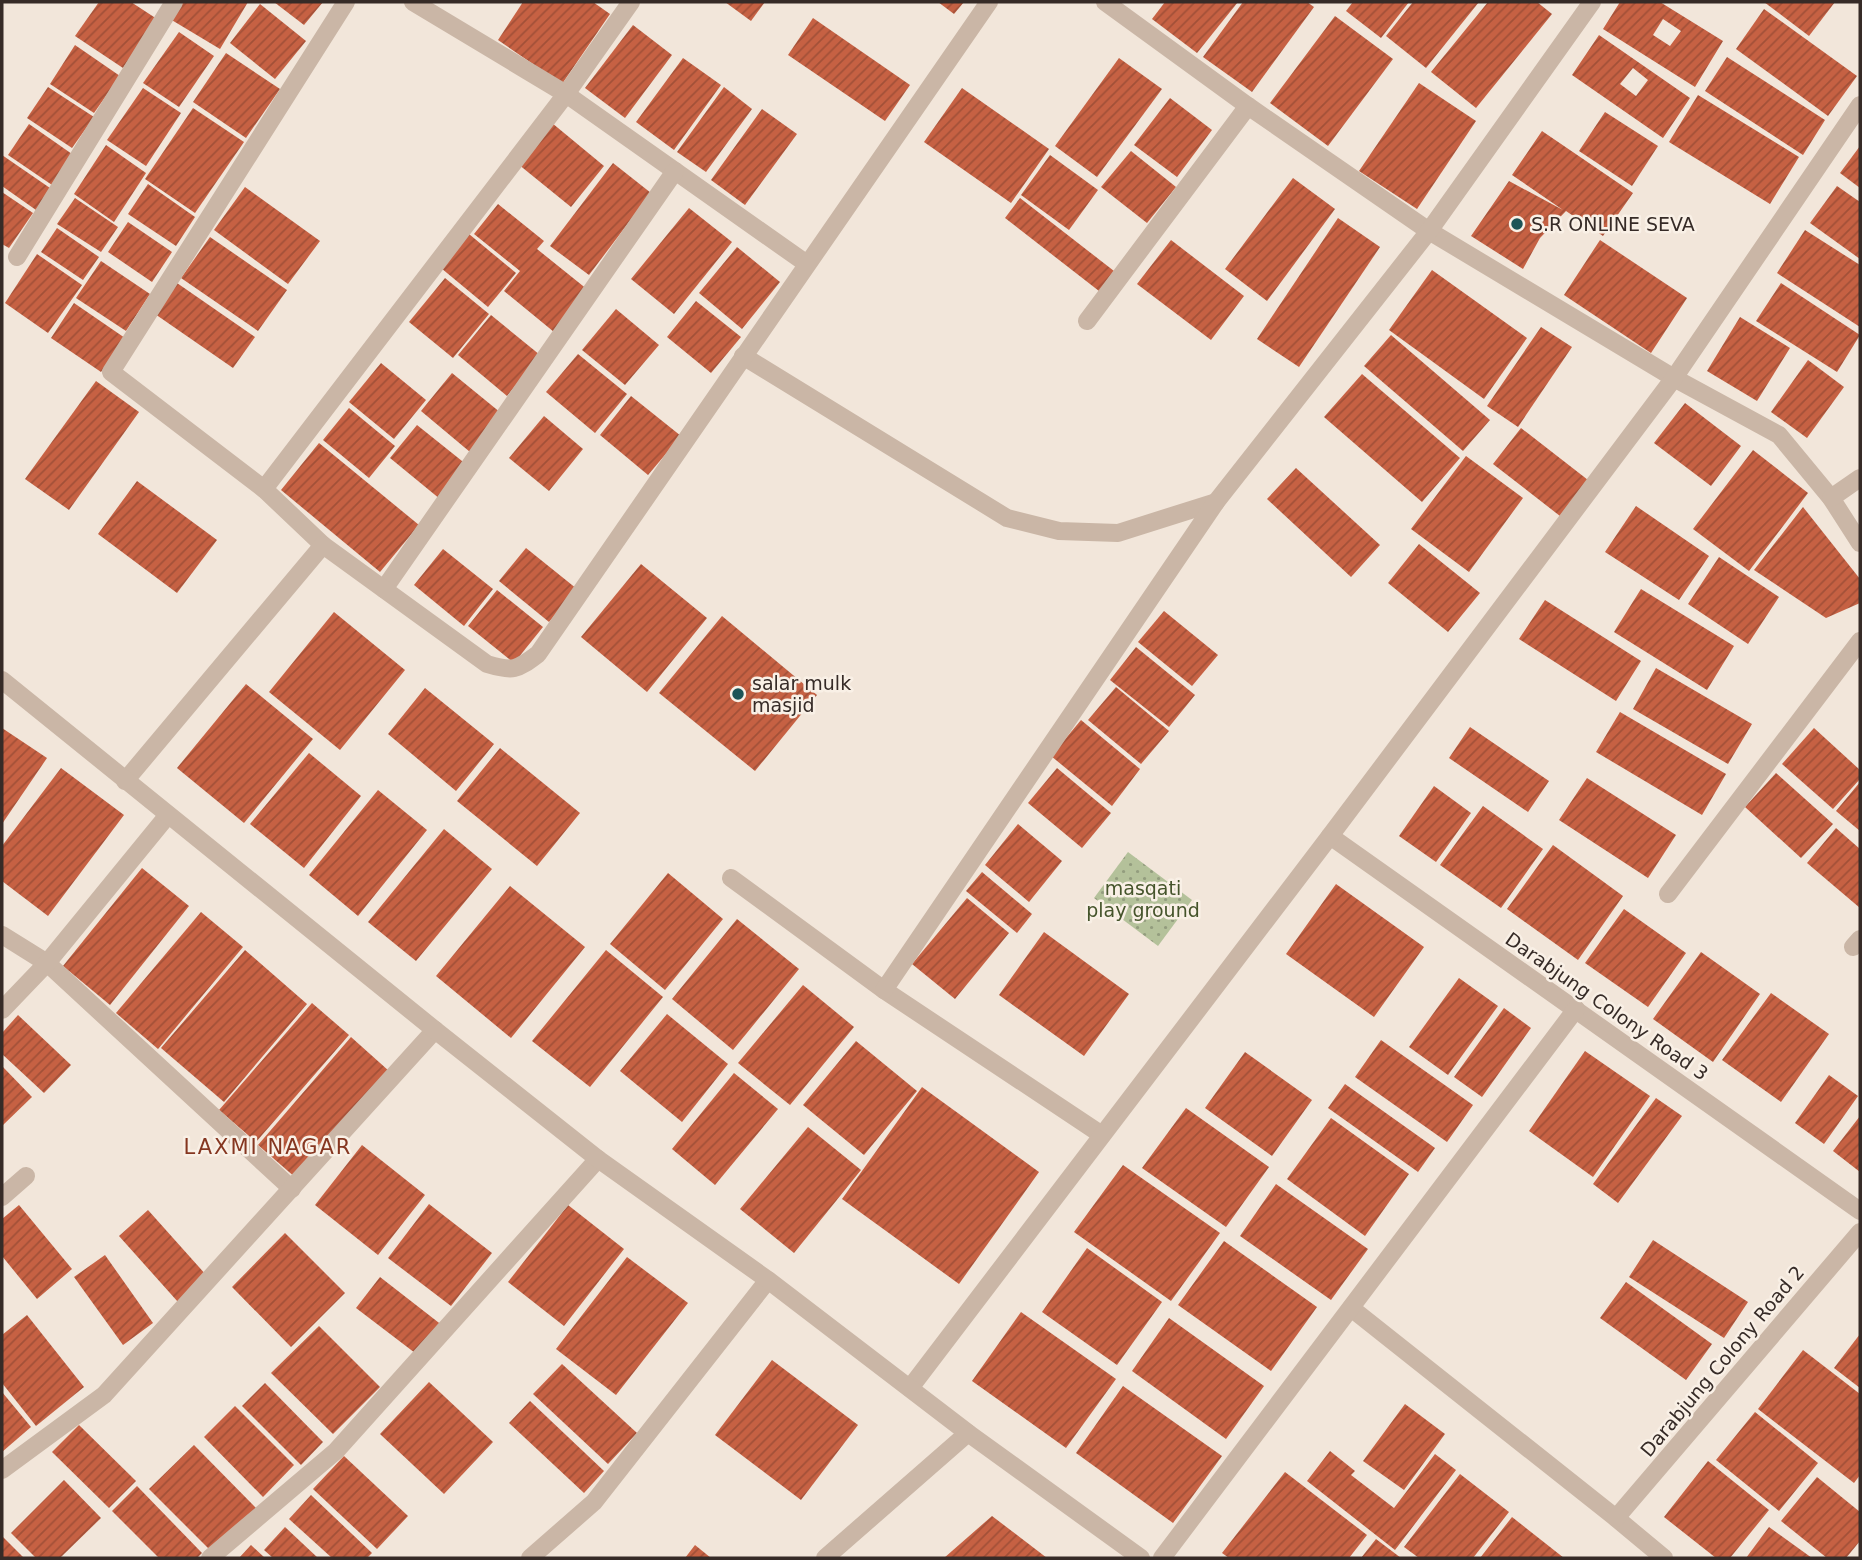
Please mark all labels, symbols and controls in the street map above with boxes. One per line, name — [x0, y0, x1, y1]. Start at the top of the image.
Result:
place label: S.R ONLINE SEVA — [1531, 213, 1695, 235]
marker: S.R ONLINE SEVA — [1509, 216, 1525, 232]
place label: salar mulk masjid — [752, 672, 851, 716]
marker: salar mulk masjid — [730, 686, 746, 702]
park label: masqati play ground — [1086, 877, 1200, 921]
street label: Darabjung Colony Road 3 — [1501, 928, 1713, 1084]
district label: LAXMI NAGAR — [184, 1135, 352, 1159]
street label: Darabjung Colony Road 2 — [1636, 1261, 1808, 1461]

